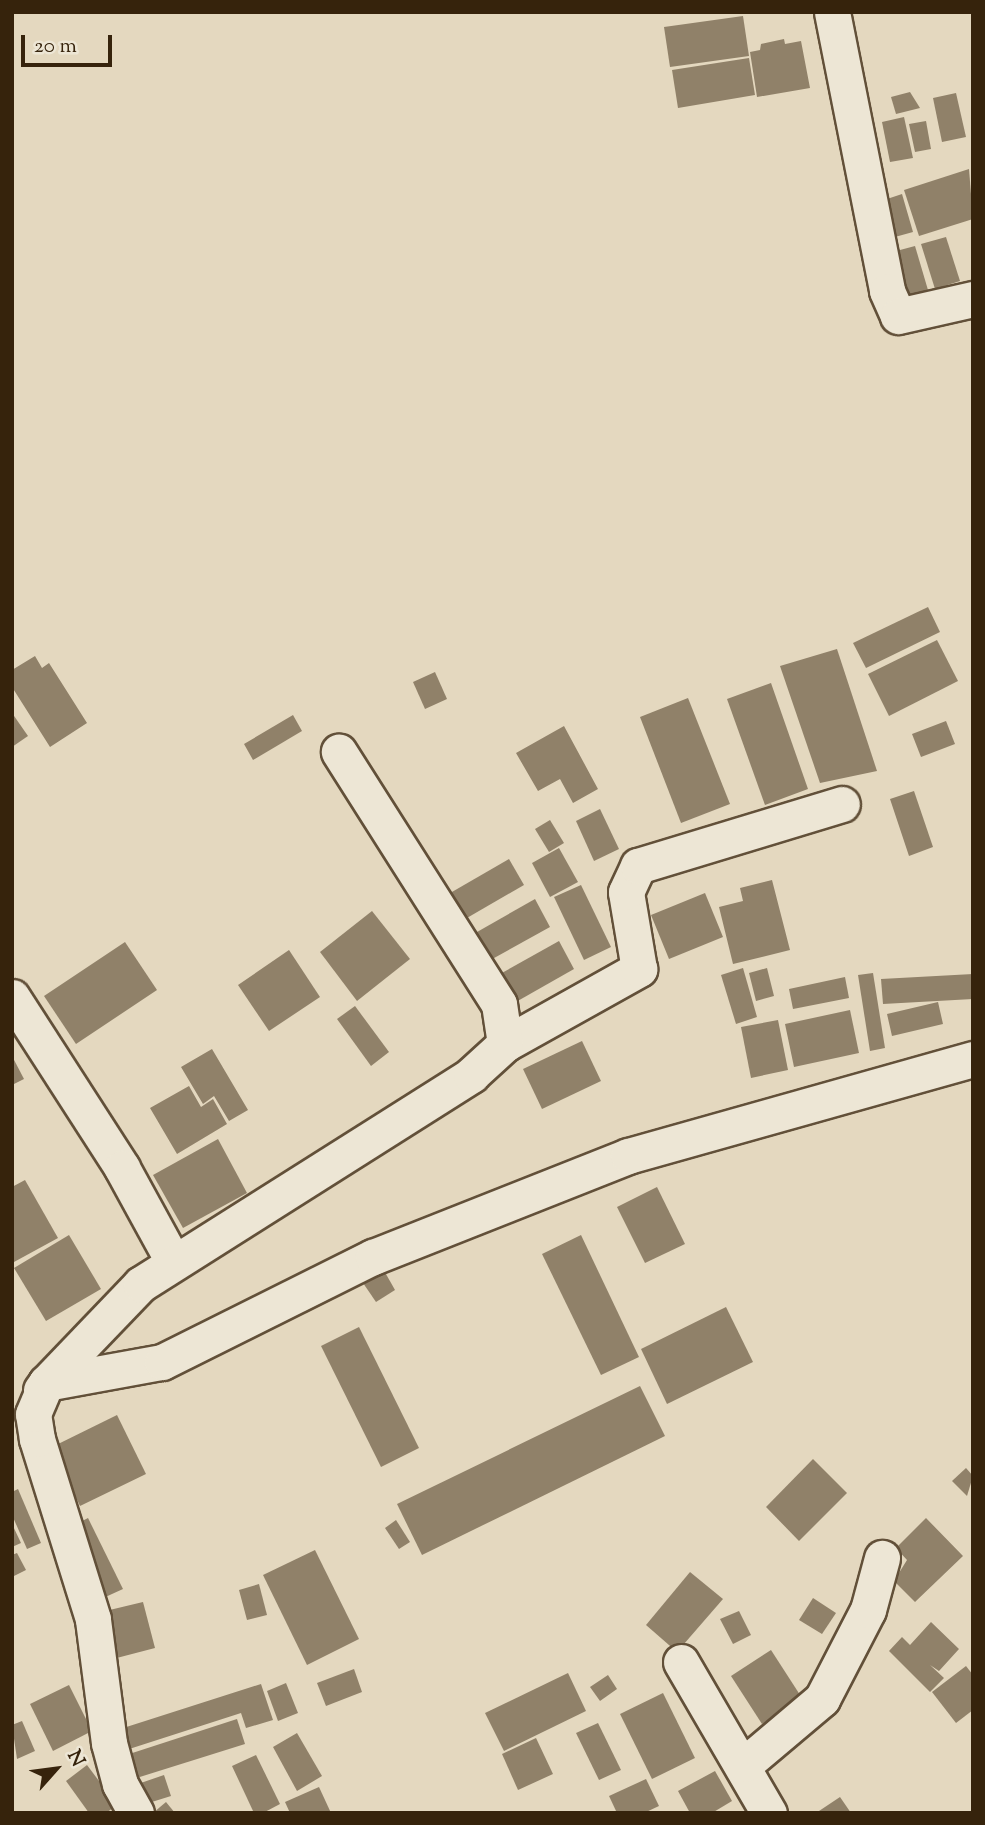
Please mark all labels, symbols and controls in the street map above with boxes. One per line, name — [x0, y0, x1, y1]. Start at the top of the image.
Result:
scale bar — [24, 21, 116, 65]
text: 20 m — [34, 32, 77, 62]
north arrow — [21, 1734, 91, 1804]
text: N — [59, 1746, 90, 1772]

